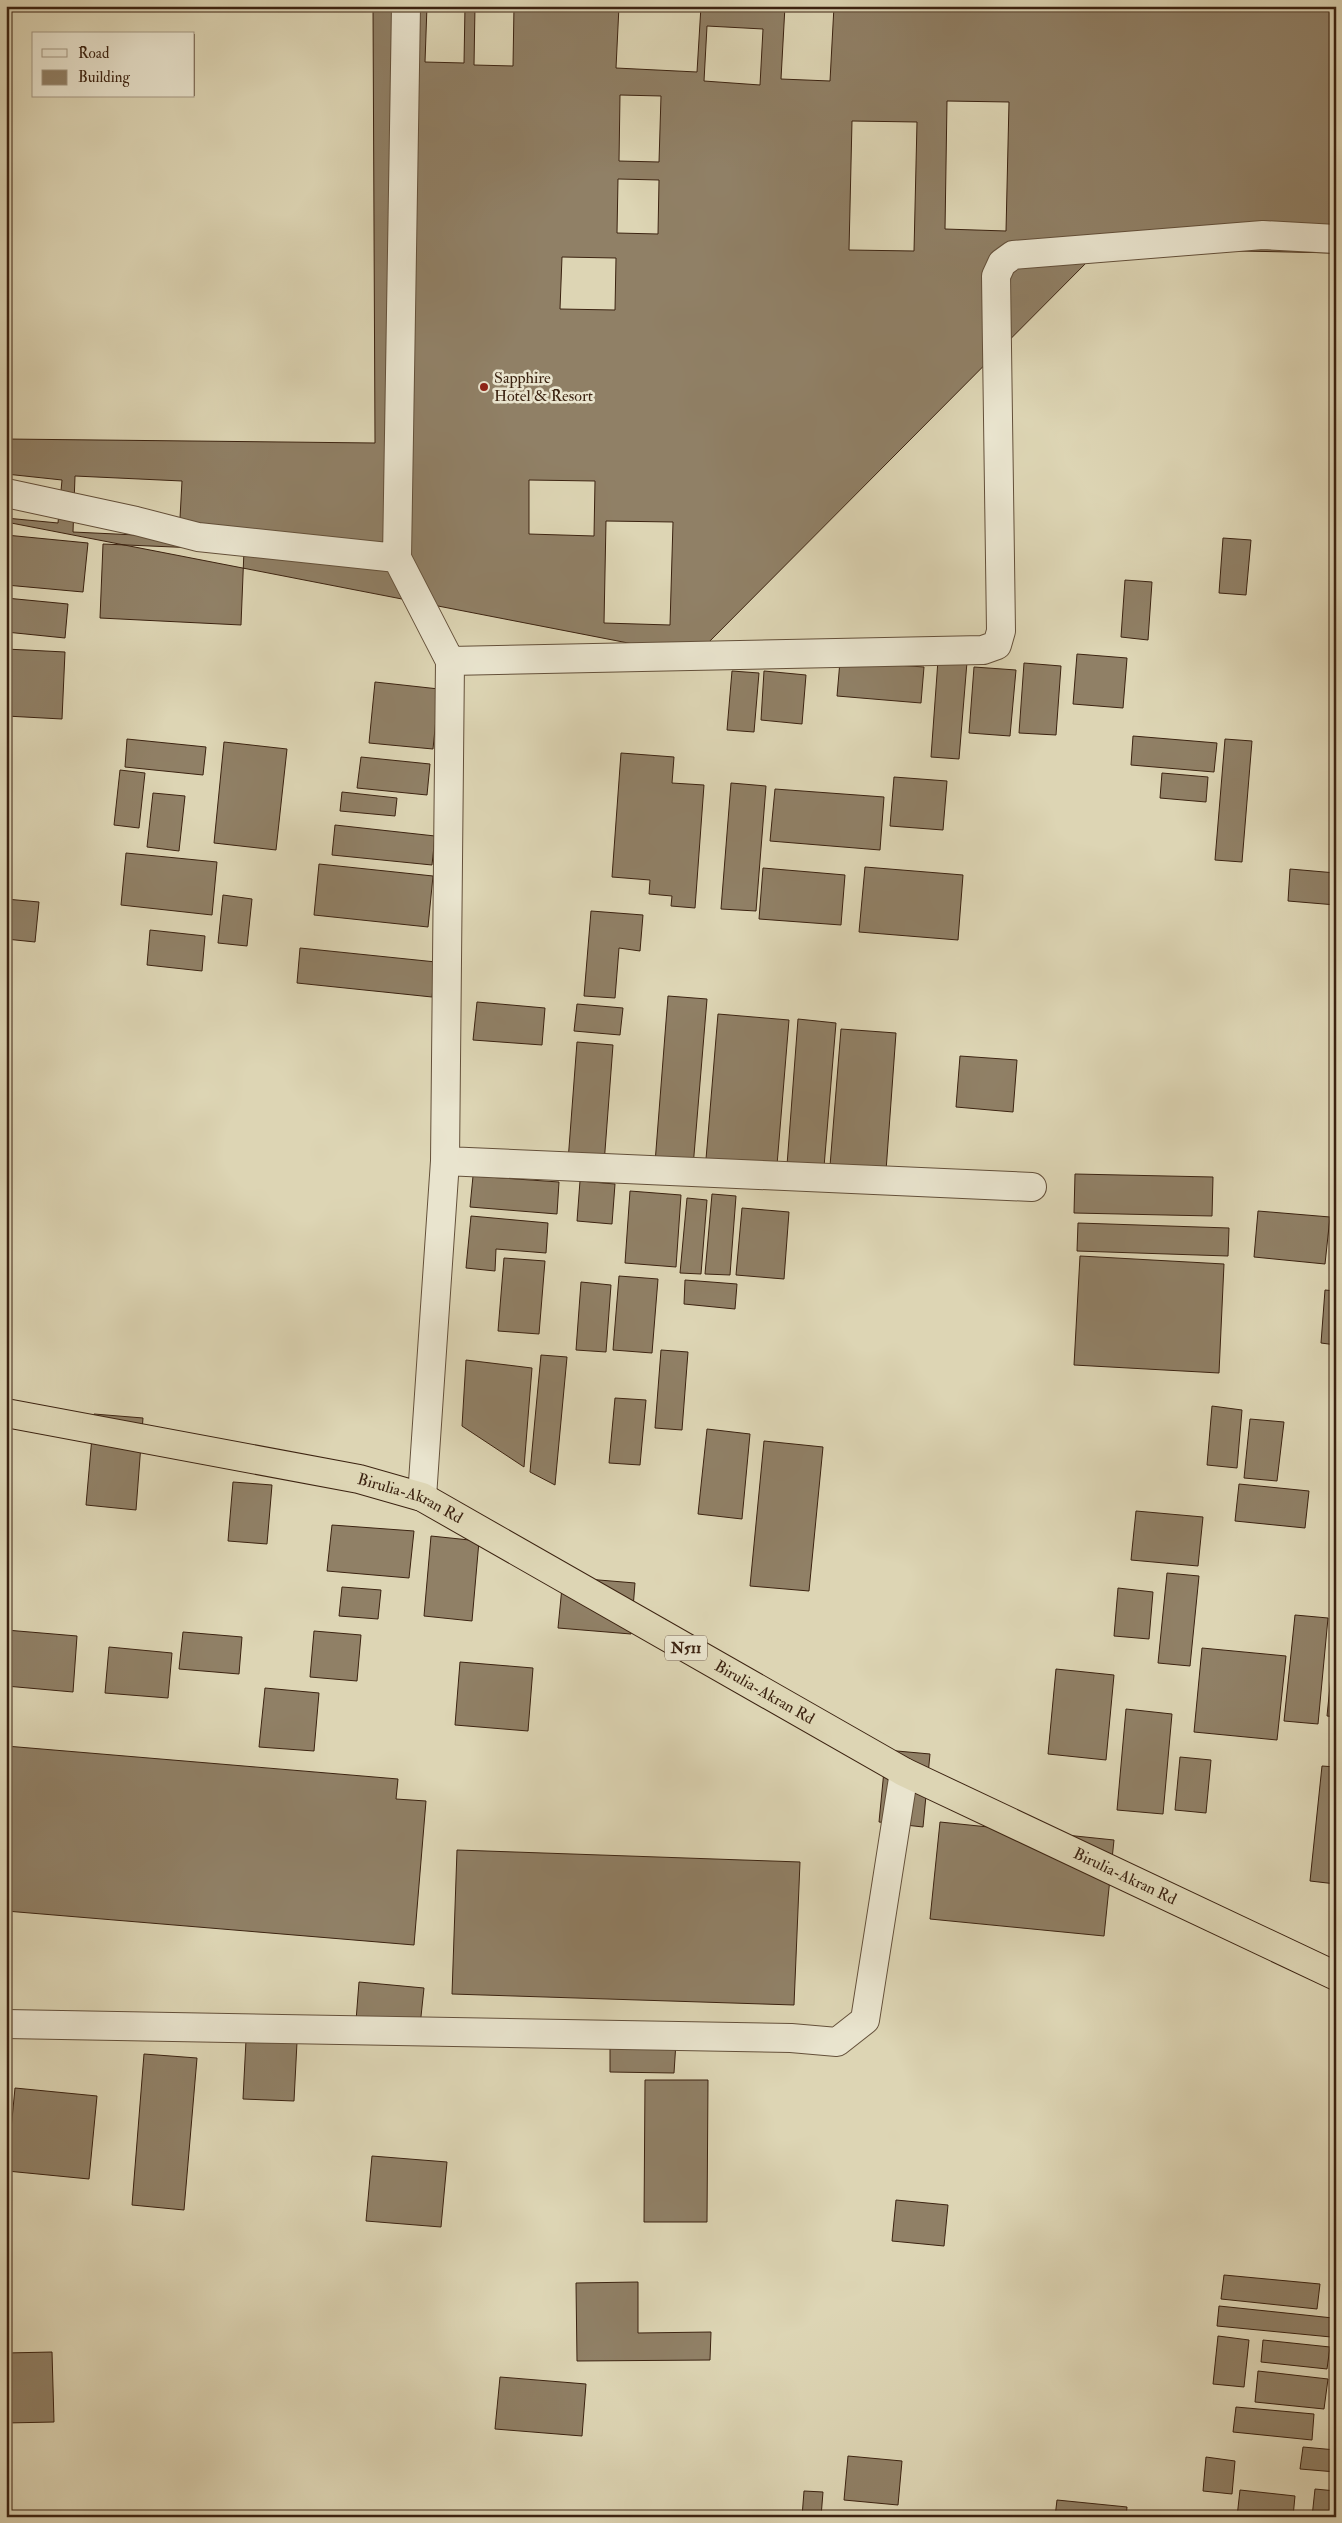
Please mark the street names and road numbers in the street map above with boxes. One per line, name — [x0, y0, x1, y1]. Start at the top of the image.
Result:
street label: Birulia-Akran Rd — [355, 1469, 466, 1528]
road number: N511 — [665, 1636, 707, 1660]
street label: Birulia-Akran Rd — [711, 1656, 818, 1729]
street label: Birulia-Akran Rd — [1070, 1843, 1180, 1909]

